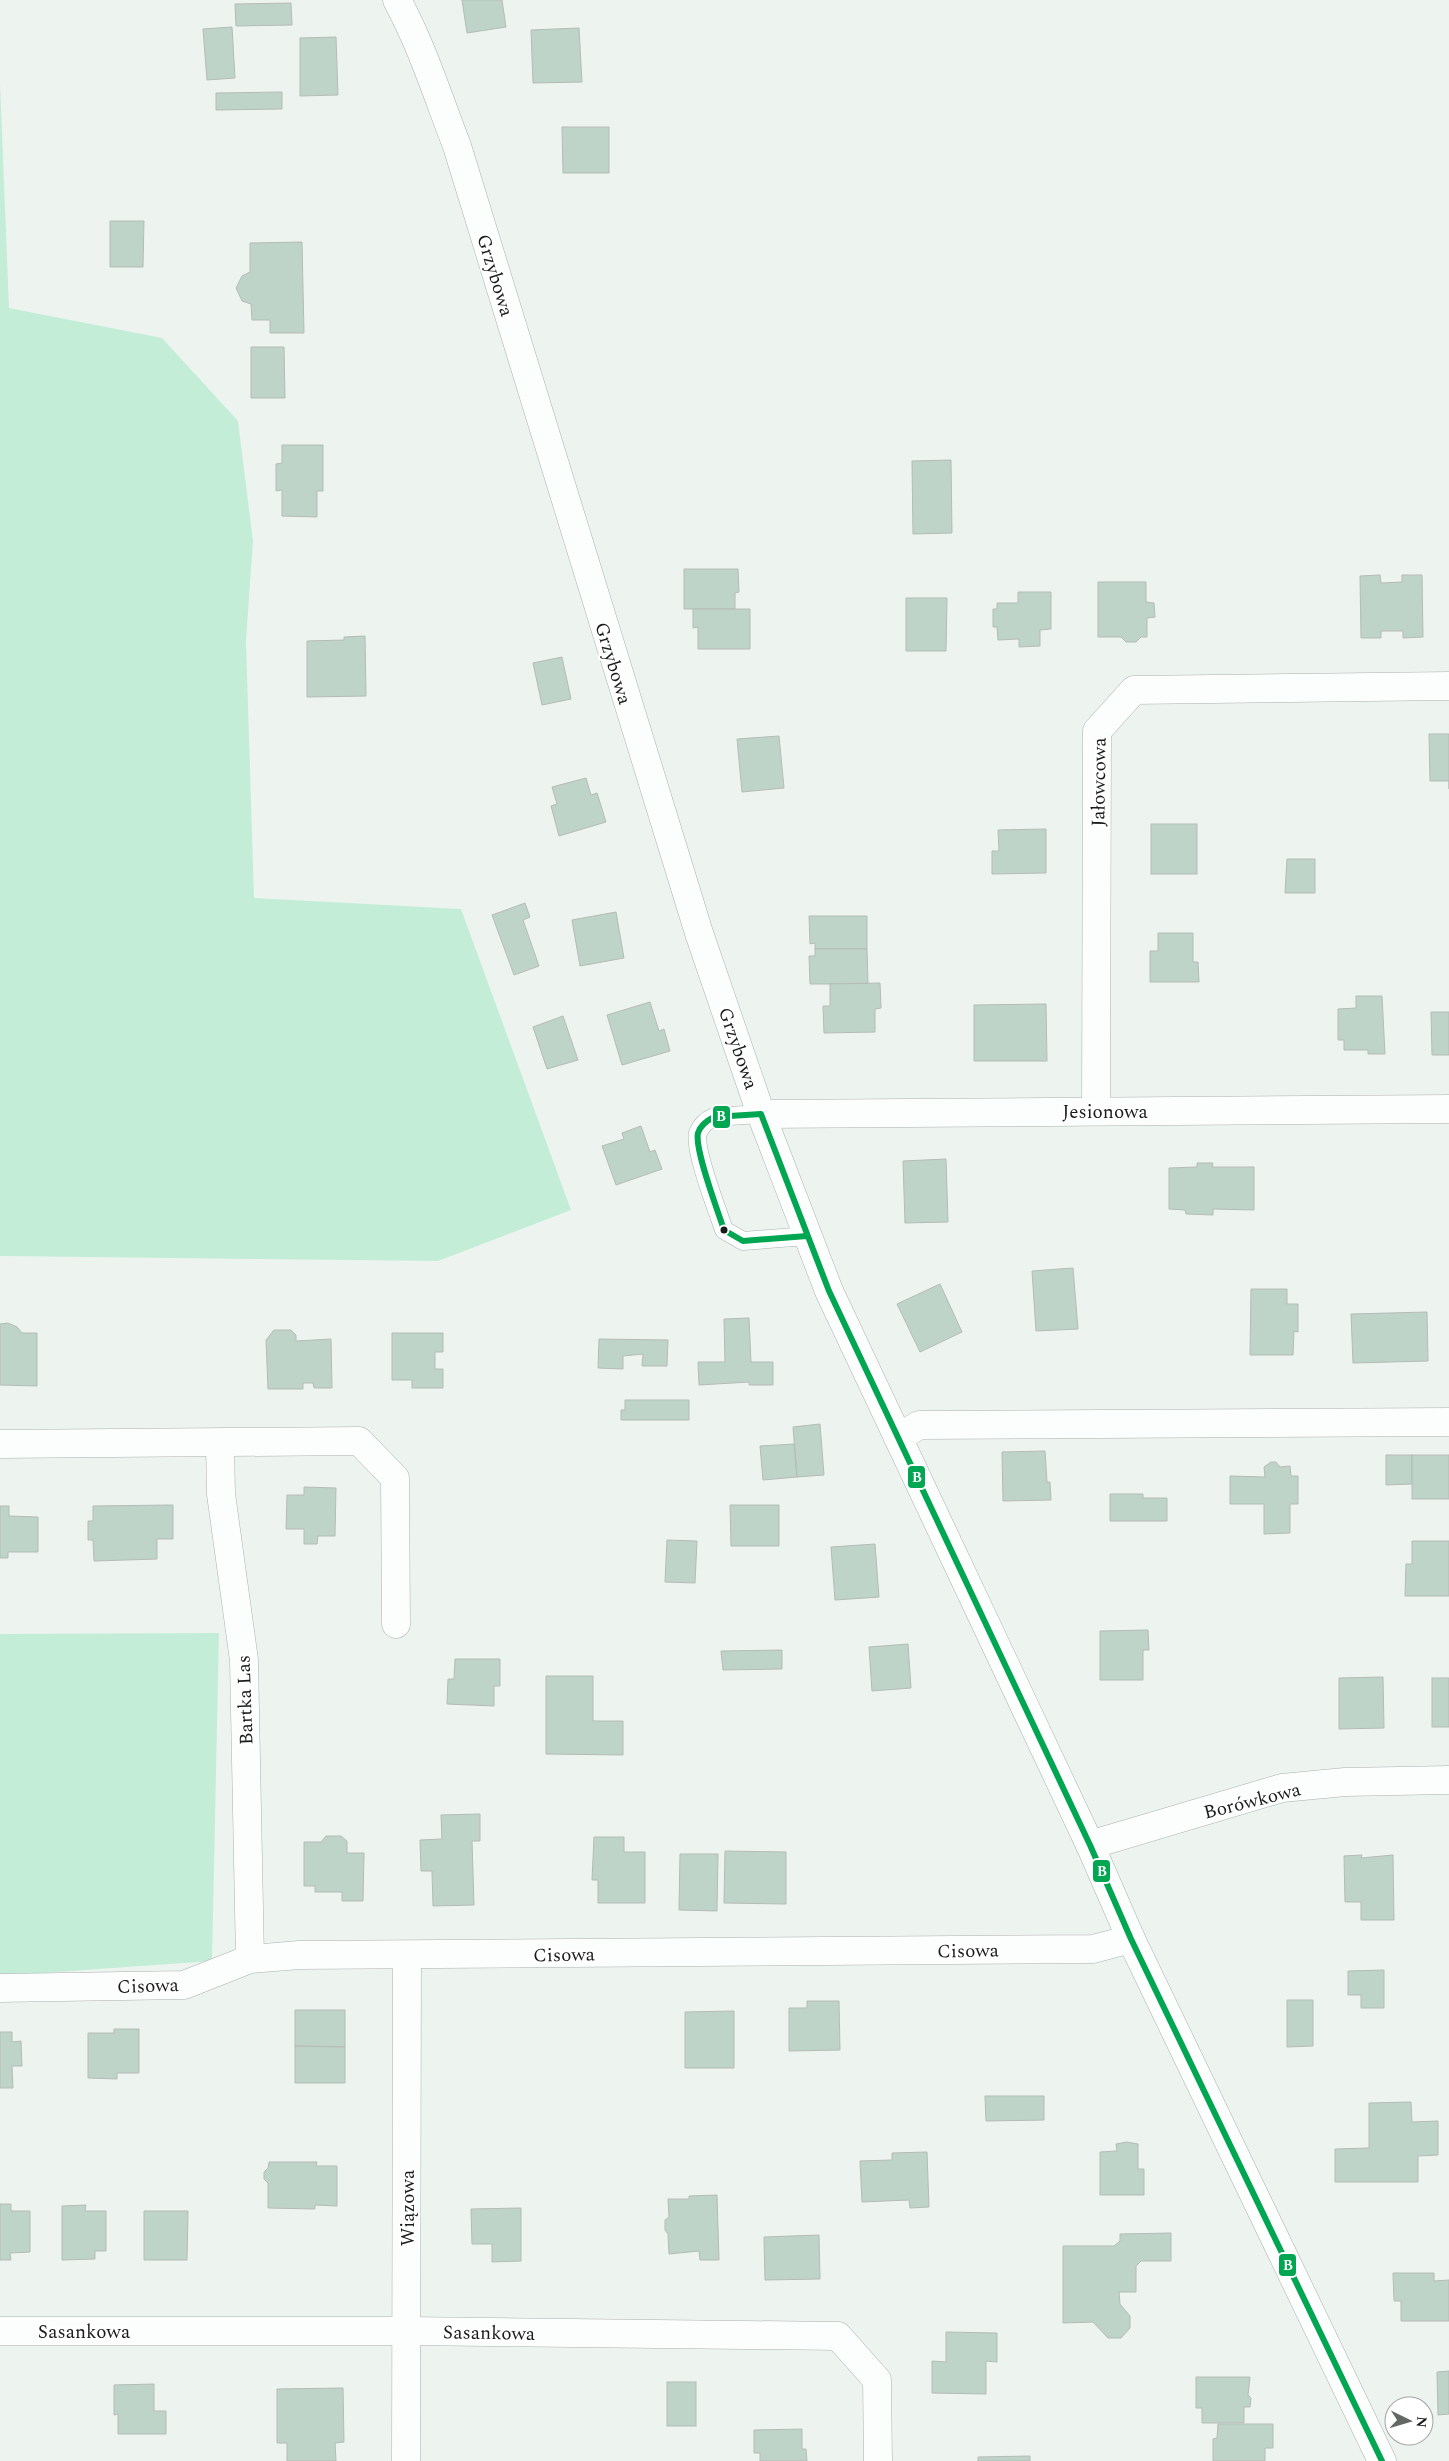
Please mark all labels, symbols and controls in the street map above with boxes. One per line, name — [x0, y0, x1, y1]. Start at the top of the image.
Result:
street label: Grzybowa — [468, 231, 521, 321]
street label: Grzybowa — [586, 619, 639, 709]
street label: Jałowcowa — [1084, 737, 1115, 827]
street label: Grzybowa — [710, 1004, 765, 1094]
street label: Jesionowa — [1062, 1098, 1148, 1127]
line badge: B — [712, 1105, 731, 1129]
text: B — [716, 1106, 726, 1127]
unlabelled marker — [719, 1225, 729, 1235]
line badge: B — [907, 1465, 926, 1489]
text: B — [912, 1467, 922, 1488]
street label: Bartka Las — [229, 1655, 262, 1745]
street label: Borówkowa — [1201, 1775, 1305, 1828]
line badge: B — [1092, 1859, 1111, 1883]
text: B — [1097, 1861, 1107, 1882]
street label: Cisowa — [937, 1936, 1000, 1967]
street label: Cisowa — [533, 1940, 596, 1971]
street label: Cisowa — [117, 1971, 180, 2002]
street label: Wiązowa — [394, 2169, 423, 2246]
line badge: B — [1278, 2253, 1297, 2277]
text: B — [1283, 2255, 1293, 2276]
street label: Sasankowa — [38, 2318, 131, 2347]
street label: Sasankowa — [443, 2318, 536, 2349]
north arrow — [1384, 2396, 1434, 2446]
text: N — [1410, 2415, 1432, 2429]

